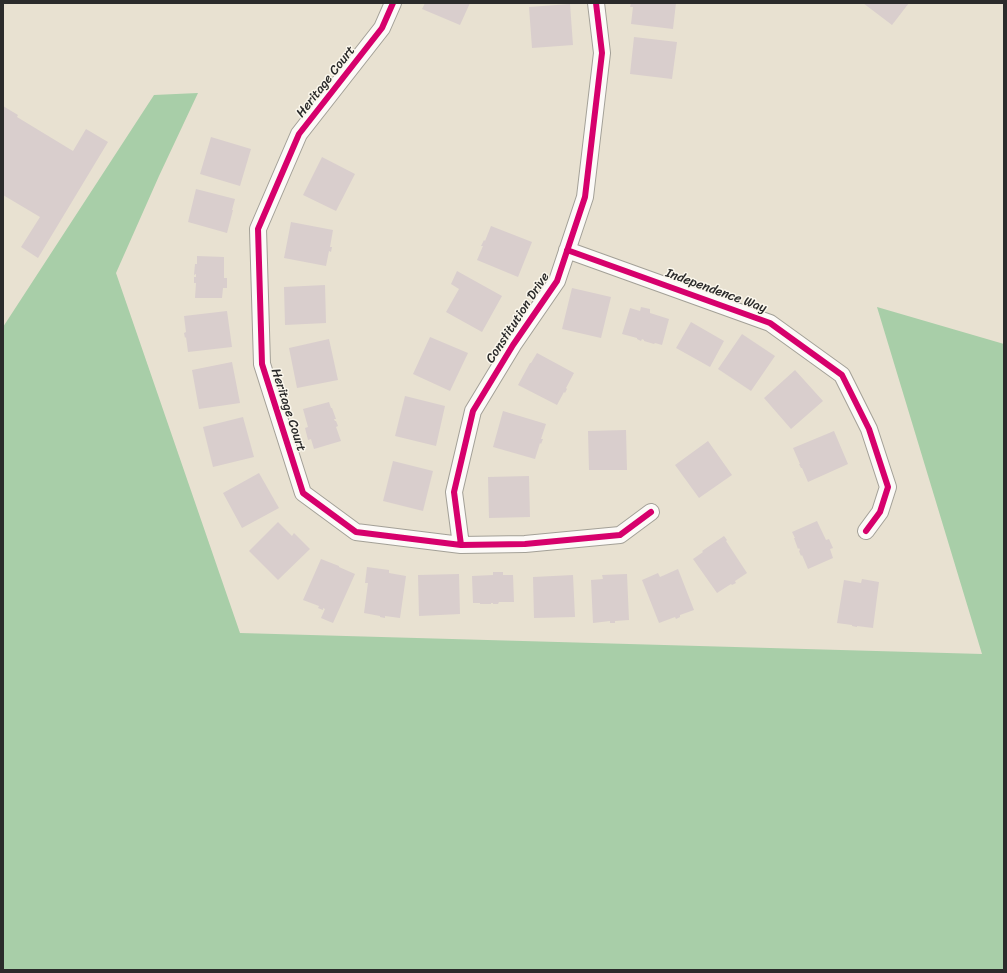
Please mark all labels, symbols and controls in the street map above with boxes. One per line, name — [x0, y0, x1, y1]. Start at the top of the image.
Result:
street label: Heritage Court — [293, 43, 359, 121]
street label: Independence Way — [663, 265, 769, 317]
street label: Constitution Drive — [483, 270, 553, 366]
street label: Heritage Court — [267, 367, 309, 453]

